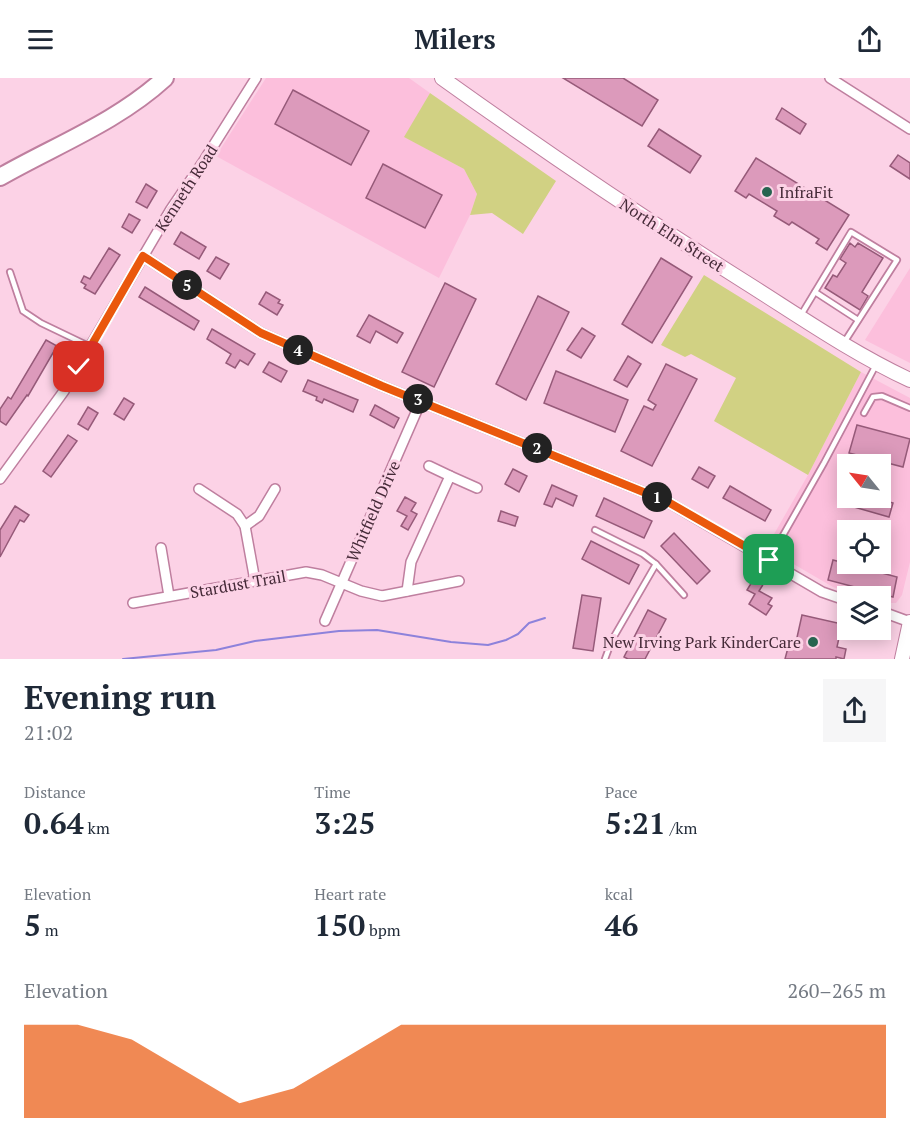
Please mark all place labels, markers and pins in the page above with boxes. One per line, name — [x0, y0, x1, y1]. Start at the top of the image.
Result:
place label: InfraFit — [779, 181, 833, 203]
marker: InfraFit — [760, 185, 774, 199]
pin: 5 — [172, 270, 202, 300]
pin: 4 — [283, 335, 313, 365]
pin — [53, 341, 104, 392]
pin: 3 — [403, 384, 433, 414]
pin: 2 — [522, 433, 552, 463]
pin: 1 — [642, 482, 672, 512]
pin — [743, 534, 794, 585]
place label: New Irving Park KinderCare — [603, 631, 801, 653]
marker: New Irving Park KinderCare — [806, 635, 820, 649]

